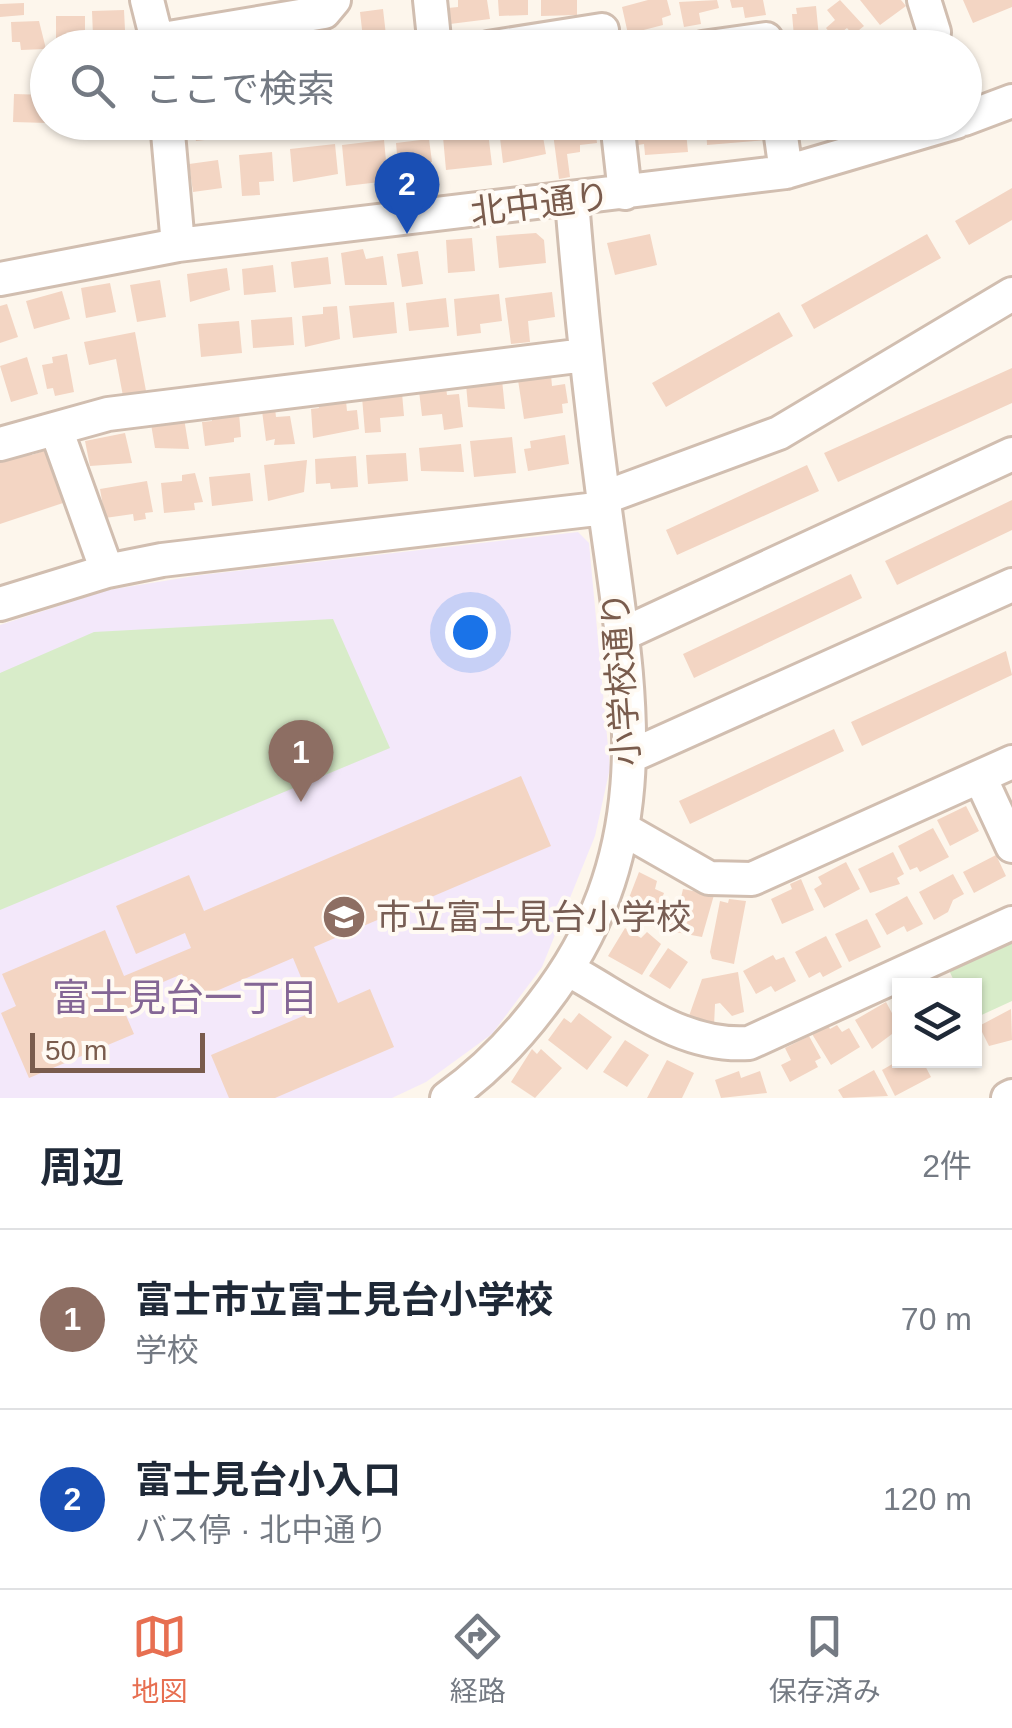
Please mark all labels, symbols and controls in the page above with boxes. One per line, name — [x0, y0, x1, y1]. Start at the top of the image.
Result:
search box — [30, 30, 982, 140]
icon: search — [65, 58, 120, 113]
text: ここで検索 — [145, 68, 335, 110]
pin: 2 — [374, 152, 440, 234]
street label: 北中通り — [468, 176, 612, 231]
street label: 小学校通り — [595, 590, 646, 768]
your location — [445, 607, 496, 658]
pin: 1 — [268, 720, 334, 802]
school or university icon: 市立富士見台小学校 — [321, 894, 367, 940]
place label: 市立富士見台小学校 — [376, 897, 691, 936]
district label: 富士見台一丁目 — [52, 977, 318, 1019]
map controls — [892, 978, 982, 1068]
button: layers — [892, 978, 982, 1068]
scale bar — [30, 1028, 205, 1072]
text: 50 m — [45, 1035, 107, 1066]
text: 周辺 — [40, 1144, 124, 1191]
text: 2件 — [922, 1148, 972, 1184]
text: 富士市立富士見台小学校 — [135, 1279, 553, 1321]
text: 1 — [64, 1301, 81, 1337]
text: 70 m — [901, 1301, 972, 1337]
text: 学校 — [135, 1332, 199, 1368]
text: 富士見台小入口 — [135, 1459, 401, 1501]
text: 2 — [64, 1481, 81, 1517]
text: 120 m — [883, 1481, 972, 1517]
text: バス停 · 北中通り — [135, 1512, 387, 1548]
tab: 地図 — [131, 1609, 187, 1709]
tab: 経路 — [450, 1609, 506, 1709]
tab: 保存済み — [769, 1609, 881, 1709]

